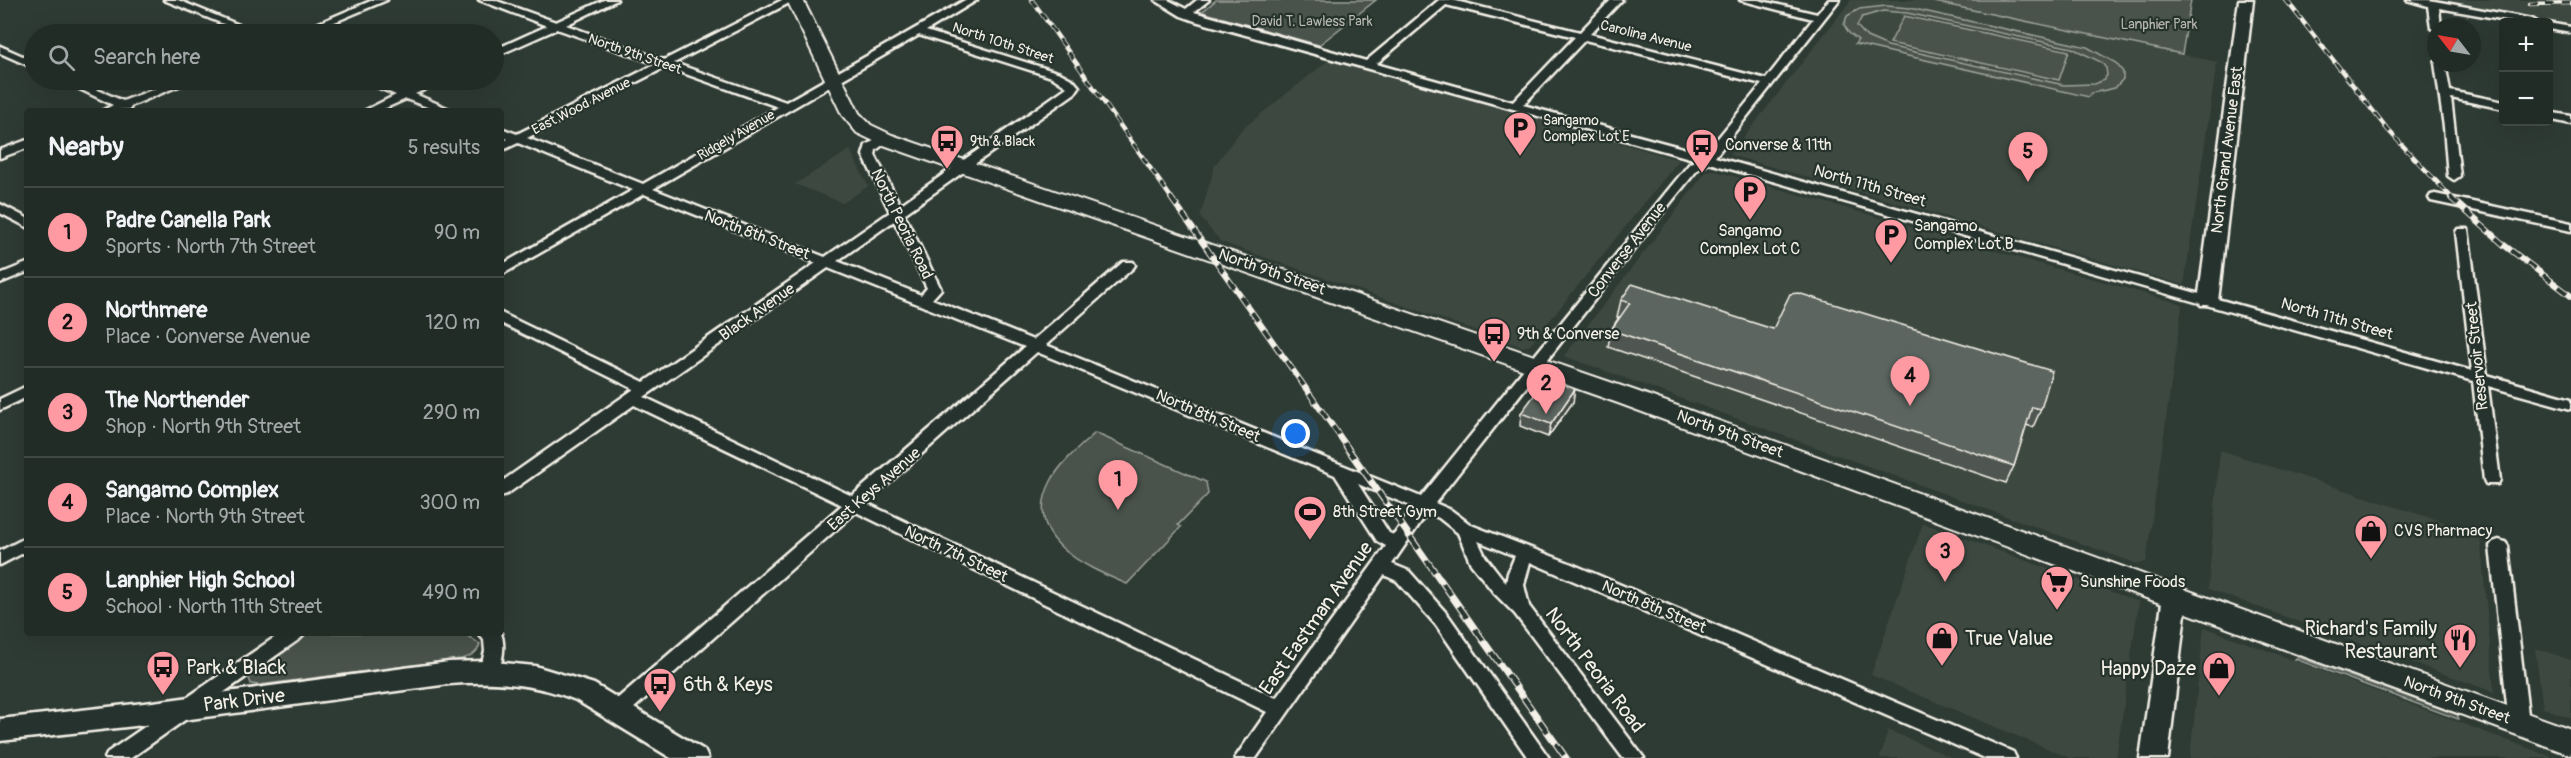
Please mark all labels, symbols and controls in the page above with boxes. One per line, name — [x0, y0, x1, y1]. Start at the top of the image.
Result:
park label: David T. Lawless Park — [1251, 13, 1373, 30]
street label: Carolina Avenue — [1599, 16, 1694, 56]
park label: Lanphier Park — [2120, 16, 2198, 33]
north arrow — [2427, 18, 2481, 72]
map controls — [2499, 18, 2553, 126]
button: + — [2499, 18, 2553, 72]
street label: North 10th Street — [950, 19, 1056, 67]
search box — [24, 24, 504, 90]
street label: North 9th Street — [586, 30, 684, 78]
icon: search — [45, 41, 78, 74]
text: Search here — [93, 43, 200, 71]
street label: North Grand Avenue East — [2207, 65, 2247, 235]
button: − — [2499, 72, 2553, 126]
street label: East Wood Avenue — [529, 74, 633, 138]
street label: Ridgely Avenue — [694, 106, 778, 164]
parking icon: Sangamo Complex Lot E — [1502, 110, 1538, 157]
place label: Sangamo Complex Lot E — [1543, 112, 1629, 145]
bus stop icon: 9th & Black — [929, 123, 965, 170]
bus stop icon: Converse & 11th — [1684, 127, 1720, 174]
text: Nearby — [48, 131, 124, 163]
pin: 5 — [2008, 132, 2048, 182]
place label: 9th & Black — [970, 133, 1035, 150]
text: 5 results — [408, 135, 480, 160]
place label: Converse & 11th — [1725, 135, 1832, 155]
street label: North 11th Street — [1812, 160, 1929, 212]
street label: North Peoria Road — [867, 165, 937, 283]
parking icon: Sangamo Complex Lot C — [1732, 174, 1768, 221]
street label: Converse Avenue — [1583, 198, 1671, 302]
text: Padre Canella Park — [105, 206, 271, 234]
street label: North 8th Street — [701, 206, 813, 264]
place label: Sangamo Complex Lot B — [1914, 216, 2014, 254]
parking icon: Sangamo Complex Lot B — [1873, 217, 1909, 264]
text: 1 — [64, 220, 71, 245]
text: 90 m — [434, 220, 480, 245]
place label: Sangamo Complex Lot C — [1700, 221, 1800, 259]
text: Sports · North 7th Street — [105, 234, 316, 259]
street label: North 9th Street — [1216, 244, 1329, 300]
street label: Black Avenue — [715, 279, 799, 345]
street label: North 11th Street — [2279, 293, 2396, 345]
text: Northmere — [105, 296, 207, 324]
street label: Reservoir Street — [2461, 300, 2493, 411]
text: 2 — [62, 310, 73, 335]
text: 120 m — [425, 310, 480, 335]
bus stop icon: 9th & Converse — [1476, 316, 1512, 363]
text: Place · Converse Avenue — [105, 324, 310, 349]
place label: 9th & Converse — [1517, 324, 1619, 344]
pin: 4 — [1890, 356, 1930, 406]
pin: 2 — [1526, 364, 1566, 414]
street label: North 8th Street — [1153, 385, 1264, 447]
text: The Northender — [105, 386, 249, 414]
text: 3 — [62, 400, 73, 425]
text: 290 m — [423, 400, 480, 425]
street label: North 9th Street — [1674, 406, 1786, 463]
text: Shop · North 9th Street — [105, 414, 301, 439]
your location — [1281, 419, 1310, 448]
street label: East Keys Avenue — [823, 443, 925, 535]
pin: 1 — [1098, 460, 1138, 510]
text: Sangamo Complex — [105, 476, 279, 504]
text: 4 — [62, 490, 73, 515]
text: 300 m — [419, 490, 480, 515]
sports icon: 8th Street Gym — [1292, 494, 1328, 541]
place label: 8th Street Gym — [1333, 502, 1437, 522]
text: Place · North 9th Street — [105, 504, 305, 529]
shop icon: CVS Pharmacy — [2353, 513, 2389, 560]
street label: North 7th Street — [901, 521, 1011, 587]
place label: CVS Pharmacy — [2394, 521, 2493, 541]
pin: 3 — [1926, 532, 1964, 582]
street label: East Eastman Avenue — [1254, 536, 1378, 699]
supermarket icon: Sunshine Foods — [2039, 564, 2075, 611]
text: Lanphier High School — [105, 566, 295, 594]
place label: Sunshine Foods — [2080, 572, 2185, 592]
street label: North 8th Street — [1599, 576, 1710, 638]
text: 5 — [62, 580, 73, 605]
text: 490 m — [422, 580, 480, 605]
text: School · North 11th Street — [105, 594, 322, 619]
street label: North Peoria Road — [1540, 602, 1650, 738]
place label: Richard's Family Restaurant — [2304, 616, 2438, 664]
shop icon: True Value — [1924, 620, 1960, 667]
restaurant icon: Richard's Family Restaurant — [2442, 622, 2478, 669]
place label: True Value — [1965, 626, 2053, 651]
bus stop icon: Park & Black — [145, 649, 181, 696]
shop icon: Happy Daze — [2201, 650, 2237, 697]
place label: Park & Black — [186, 655, 287, 680]
place label: Happy Daze — [2100, 656, 2196, 681]
bus stop icon: 6th & Keys — [642, 666, 678, 713]
place label: 6th & Keys — [683, 672, 773, 697]
street label: North 9th Street — [2401, 672, 2513, 729]
street label: Park Drive — [202, 683, 286, 717]

